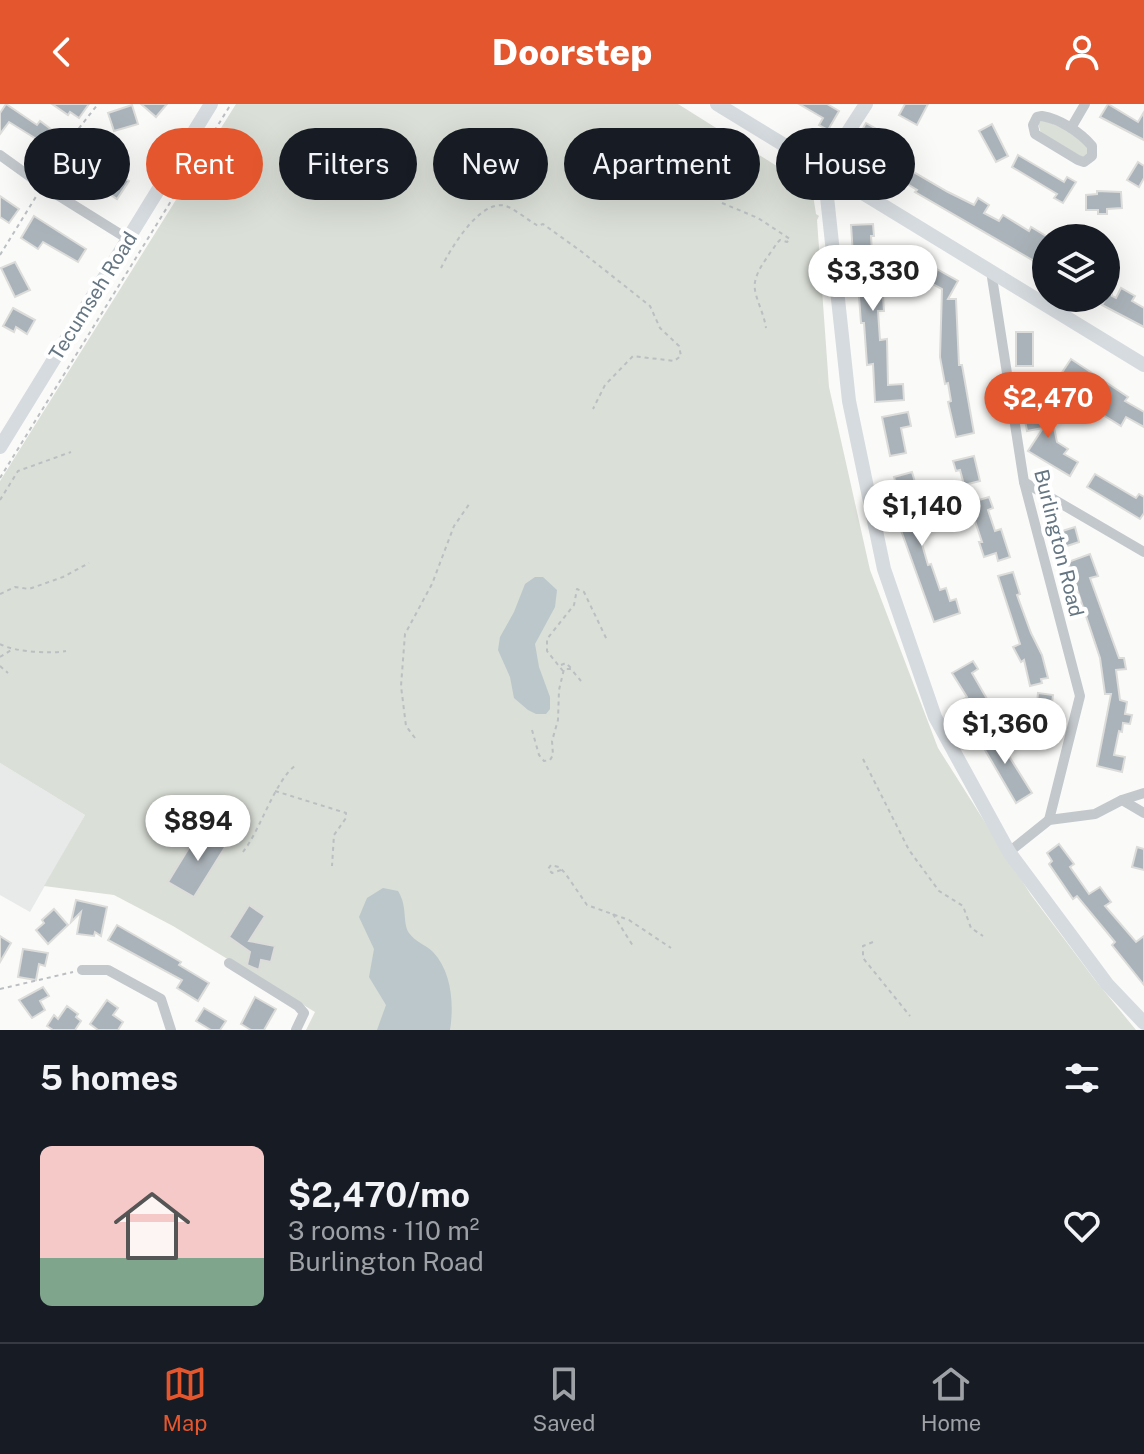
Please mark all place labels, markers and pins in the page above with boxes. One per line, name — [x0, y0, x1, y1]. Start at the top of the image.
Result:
pin: $3,330 — [808, 245, 938, 313]
pin: $2,470 — [983, 372, 1113, 440]
pin: $1,140 — [857, 480, 987, 548]
pin: $1,360 — [940, 698, 1070, 766]
pin: $894 — [151, 795, 245, 863]

